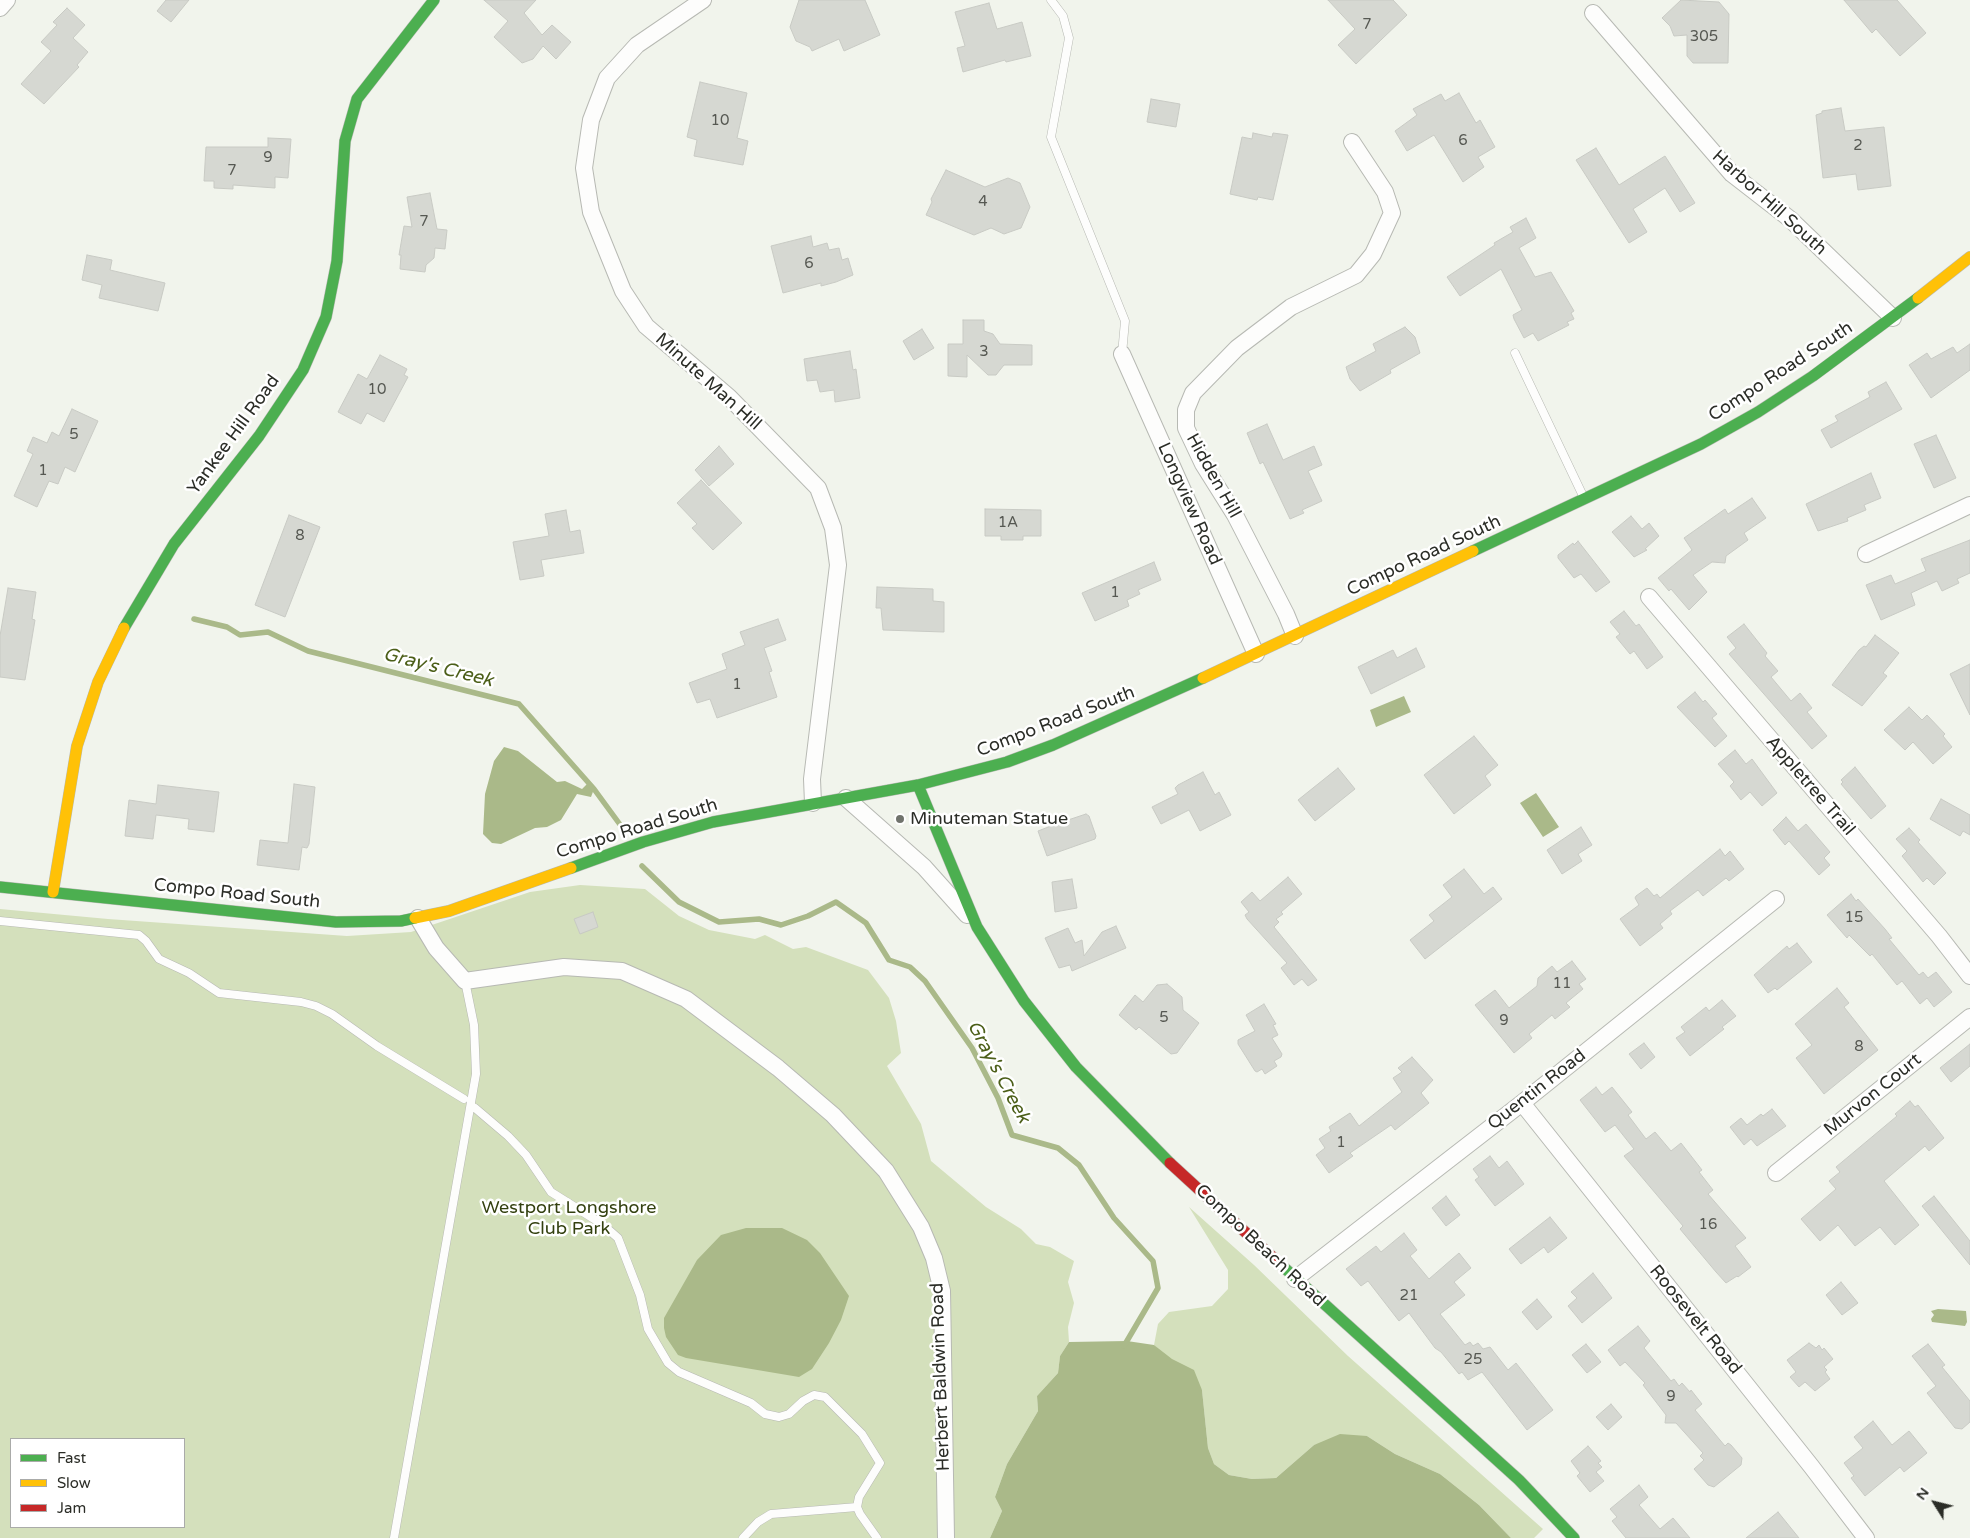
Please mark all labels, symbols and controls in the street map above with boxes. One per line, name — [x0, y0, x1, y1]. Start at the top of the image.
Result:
house number: 7 — [1362, 16, 1372, 34]
house number: 305 — [1690, 28, 1718, 46]
house number: 10 — [711, 112, 729, 130]
house number: 6 — [1458, 132, 1468, 150]
house number: 2 — [1853, 137, 1863, 155]
street label: Harbor Hill South — [1707, 146, 1831, 260]
house number: 9 — [263, 149, 273, 167]
house number: 7 — [227, 162, 237, 180]
house number: 4 — [978, 193, 988, 211]
house number: 7 — [419, 213, 429, 231]
house number: 6 — [804, 255, 814, 273]
street label: Compo Road South — [1705, 317, 1857, 427]
street label: Minute Man Hill — [651, 329, 765, 435]
house number: 3 — [979, 343, 989, 361]
street label: Yankee Hill Road — [183, 371, 285, 499]
house number: 10 — [368, 381, 386, 399]
house number: 5 — [69, 426, 79, 444]
street label: Hidden Hill — [1181, 430, 1245, 522]
street label: Longview Road — [1152, 439, 1226, 569]
house number: 1 — [38, 462, 48, 480]
street label: Compo Road South — [1344, 511, 1504, 601]
house number: 1A — [998, 514, 1018, 532]
house number: 8 — [295, 527, 305, 545]
house number: 1 — [1110, 584, 1120, 602]
water label: Gray's Creek — [381, 643, 495, 693]
house number: 1 — [732, 676, 742, 694]
street label: Compo Road South — [974, 682, 1138, 762]
street label: Appletree Trail — [1761, 732, 1859, 840]
street label: Compo Road South — [554, 794, 720, 864]
place label: Minuteman Statue — [910, 808, 1068, 830]
marker: Minuteman Statue — [894, 813, 906, 825]
street label: Compo Road South — [153, 875, 321, 913]
house number: 15 — [1845, 909, 1863, 927]
house number: 11 — [1553, 975, 1571, 993]
house number: 5 — [1159, 1009, 1169, 1027]
house number: 9 — [1499, 1012, 1509, 1030]
water label: Gray's Creek — [962, 1017, 1034, 1127]
house number: 8 — [1854, 1038, 1864, 1056]
street label: Quentin Road — [1484, 1045, 1590, 1135]
street label: Murvon Court — [1820, 1049, 1926, 1141]
house number: 1 — [1336, 1134, 1346, 1152]
street label: Compo Beach Road — [1191, 1180, 1329, 1312]
park label: Westport Longshore Club Park — [482, 1197, 656, 1240]
house number: 16 — [1699, 1216, 1717, 1234]
street label: Roosevelt Road — [1644, 1261, 1746, 1379]
street label: Herbert Baldwin Road — [927, 1282, 955, 1472]
house number: 21 — [1400, 1287, 1418, 1305]
house number: 25 — [1464, 1351, 1482, 1369]
house number: 9 — [1666, 1388, 1676, 1406]
legend — [10, 1438, 185, 1528]
text: Fast — [57, 1449, 86, 1467]
text: Slow — [57, 1474, 91, 1492]
north arrow — [1910, 1478, 1960, 1528]
text: N — [1912, 1484, 1933, 1503]
text: Jam — [57, 1499, 86, 1517]

